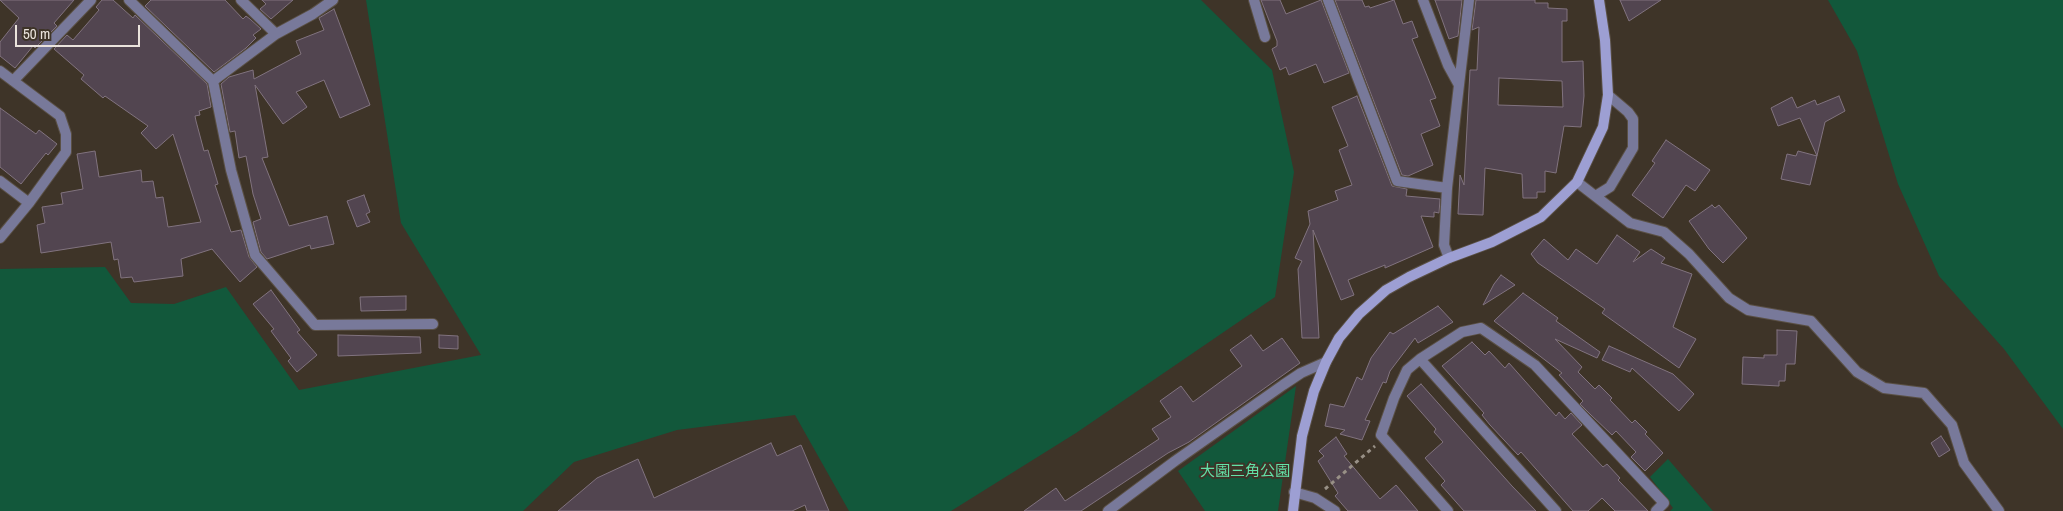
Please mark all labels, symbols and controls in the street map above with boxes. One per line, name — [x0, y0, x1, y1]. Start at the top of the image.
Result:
scale bar — [18, 15, 142, 47]
text: 50 m — [23, 23, 50, 44]
park label: 大園三角公園 — [1200, 463, 1290, 481]

